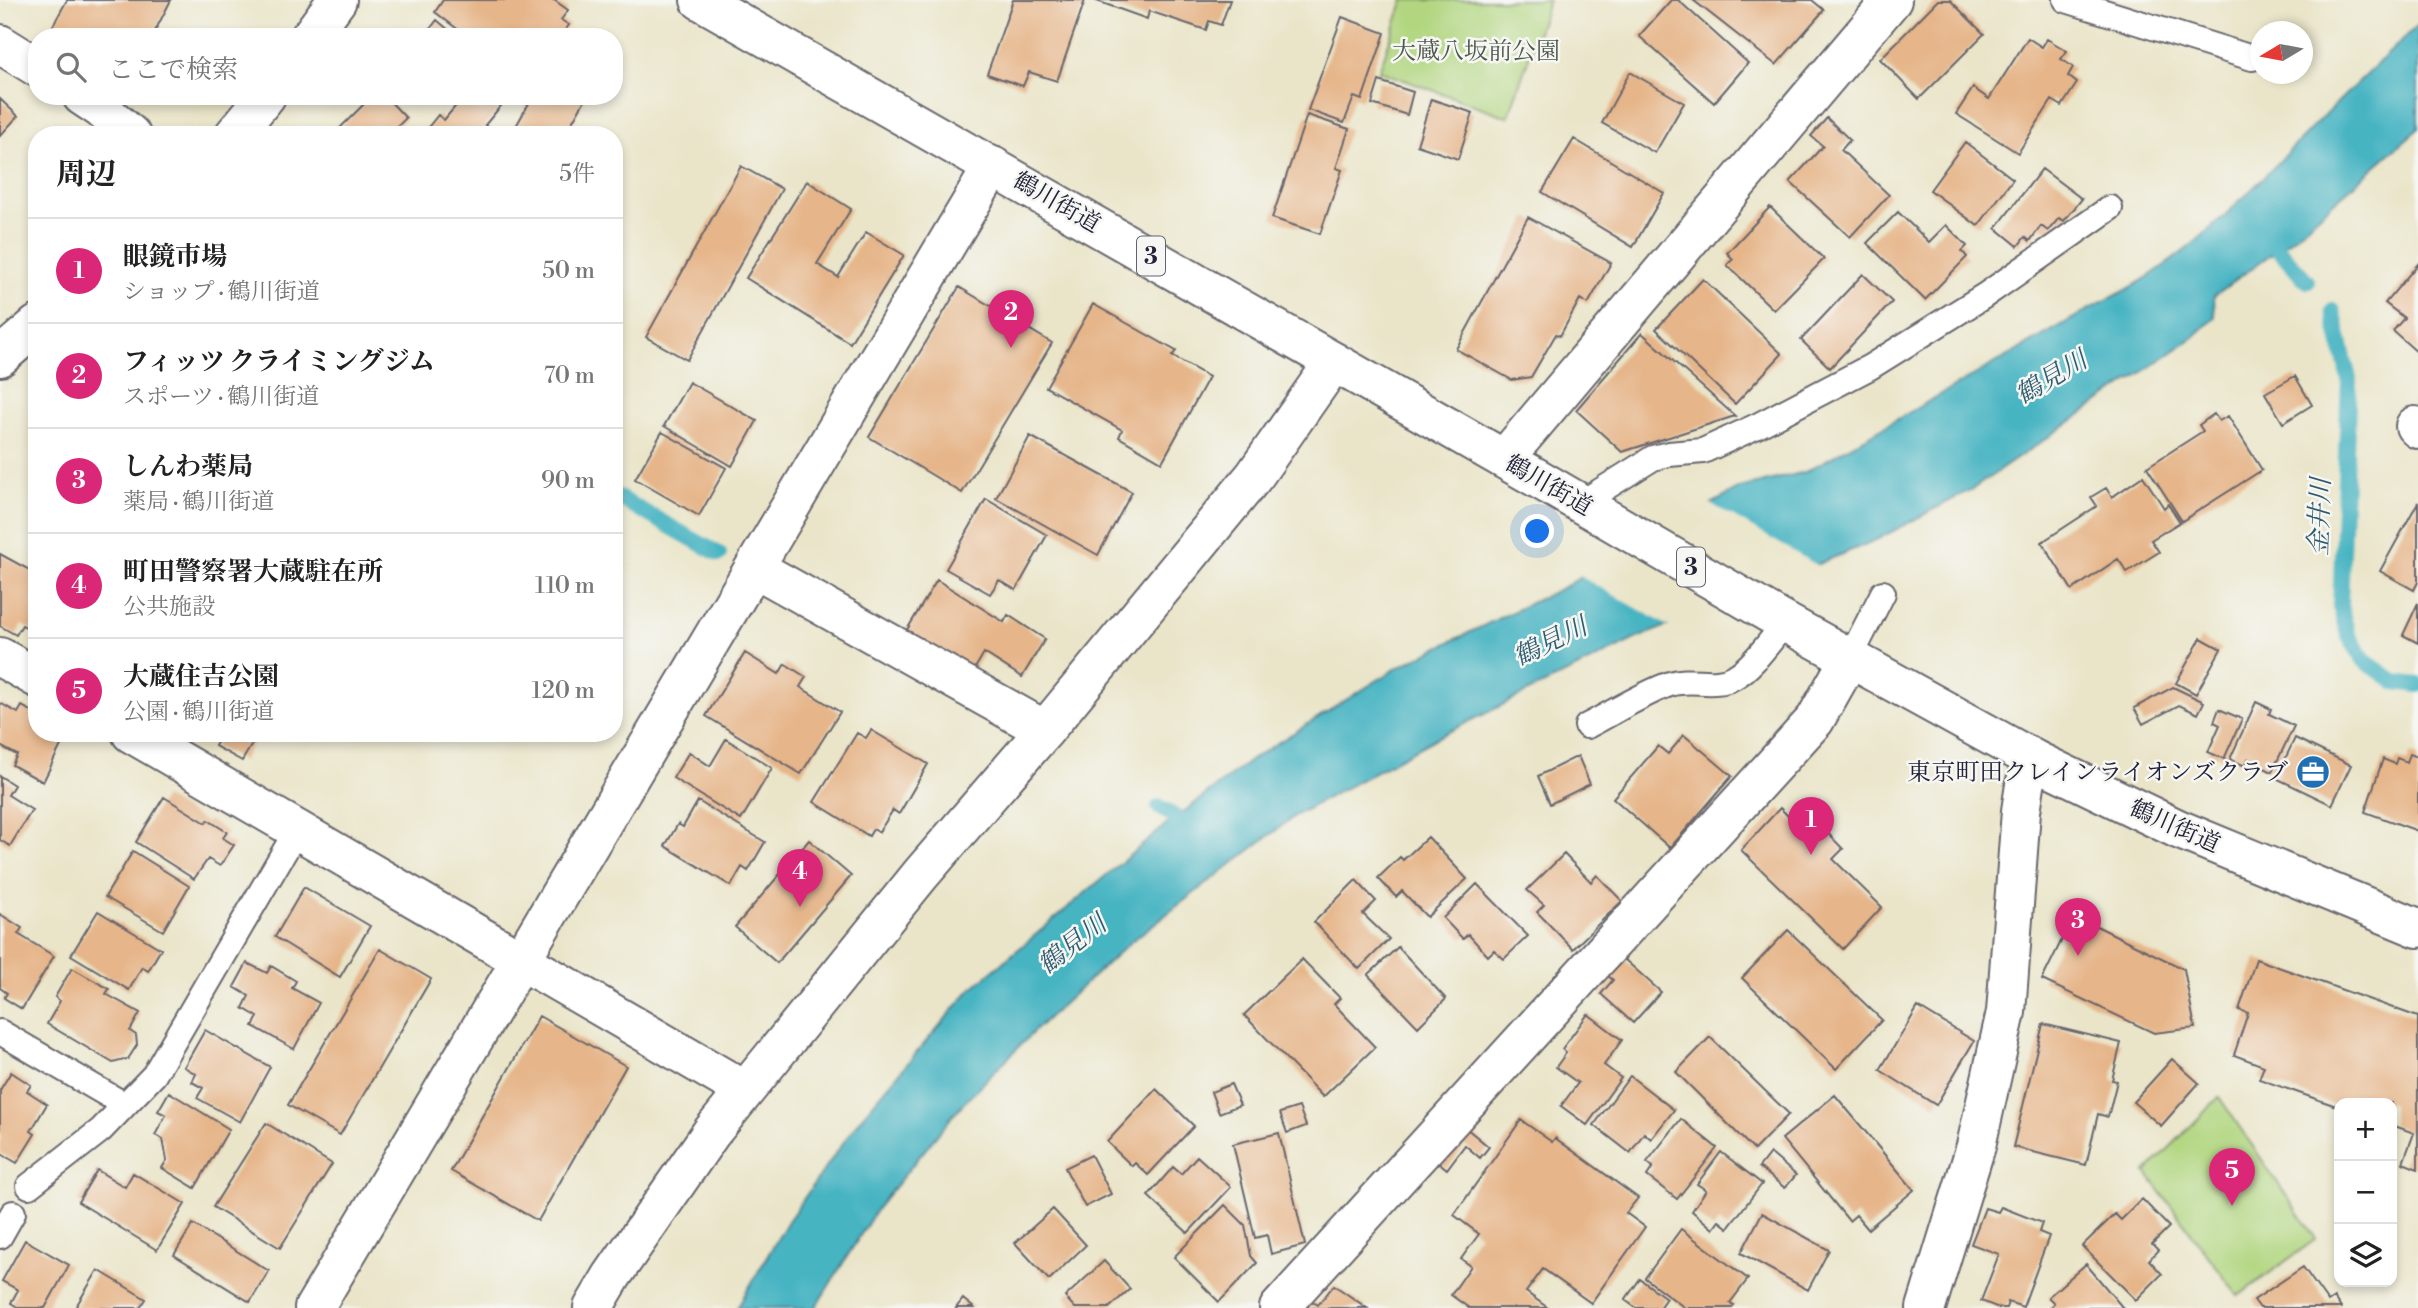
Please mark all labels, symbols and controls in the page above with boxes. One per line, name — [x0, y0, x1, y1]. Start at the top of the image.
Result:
north arrow — [2250, 21, 2313, 84]
search box — [28, 28, 623, 105]
park label: 大蔵八坂前公園 — [1392, 37, 1560, 67]
icon: search — [52, 48, 90, 86]
text: ここで検索 — [108, 54, 238, 86]
text: 周辺 — [56, 156, 116, 194]
text: 5件 — [559, 160, 595, 188]
street label: 鶴川街道 — [1007, 166, 1106, 240]
road number: 3 — [1137, 236, 1165, 276]
text: 眼鏡市場 — [123, 241, 227, 273]
text: 1 — [73, 257, 85, 285]
text: 50 m — [542, 257, 595, 285]
text: ショップ · 鶴川街道 — [123, 278, 320, 306]
pin: 2 — [988, 290, 1034, 348]
water label: 鶴見川 — [2010, 343, 2096, 412]
text: フィッツ クライミングジム — [123, 346, 435, 378]
text: 2 — [72, 362, 86, 390]
text: 70 m — [544, 362, 595, 390]
text: スポーツ · 鶴川街道 — [123, 383, 319, 411]
street label: 鶴川街道 — [1499, 449, 1598, 523]
text: しんわ薬局 — [123, 451, 253, 483]
text: 3 — [72, 467, 86, 495]
text: 90 m — [541, 467, 595, 495]
water label: 金井川 — [2303, 475, 2337, 557]
text: 薬局 · 鶴川街道 — [123, 488, 274, 516]
your location — [1520, 514, 1554, 548]
road number: 3 — [1677, 548, 1705, 586]
text: 町田警察署大蔵駐在所 — [123, 556, 383, 588]
text: 4 — [71, 572, 87, 600]
text: 110 m — [535, 572, 595, 600]
text: 公共施設 — [123, 593, 215, 621]
water label: 鶴見川 — [1508, 609, 1595, 673]
text: 大蔵住吉公園 — [123, 661, 279, 693]
text: 5 — [72, 677, 86, 705]
text: 120 m — [531, 677, 595, 705]
text: 公園 · 鶴川街道 — [123, 698, 274, 726]
office icon: 東京町田クレインライオンズクラブ — [2294, 753, 2332, 791]
place label: 東京町田クレインライオンズクラブ — [1907, 758, 2288, 788]
street label: 鶴川街道 — [2125, 794, 2225, 860]
pin: 1 — [1788, 797, 1834, 855]
pin: 4 — [777, 849, 823, 907]
pin: 3 — [2055, 898, 2101, 956]
water label: 鶴見川 — [1032, 906, 1116, 981]
map controls — [2334, 1098, 2397, 1287]
button: + — [2334, 1098, 2397, 1161]
pin: 5 — [2209, 1148, 2255, 1206]
button: − — [2334, 1161, 2397, 1224]
button: layers — [2334, 1224, 2397, 1287]

